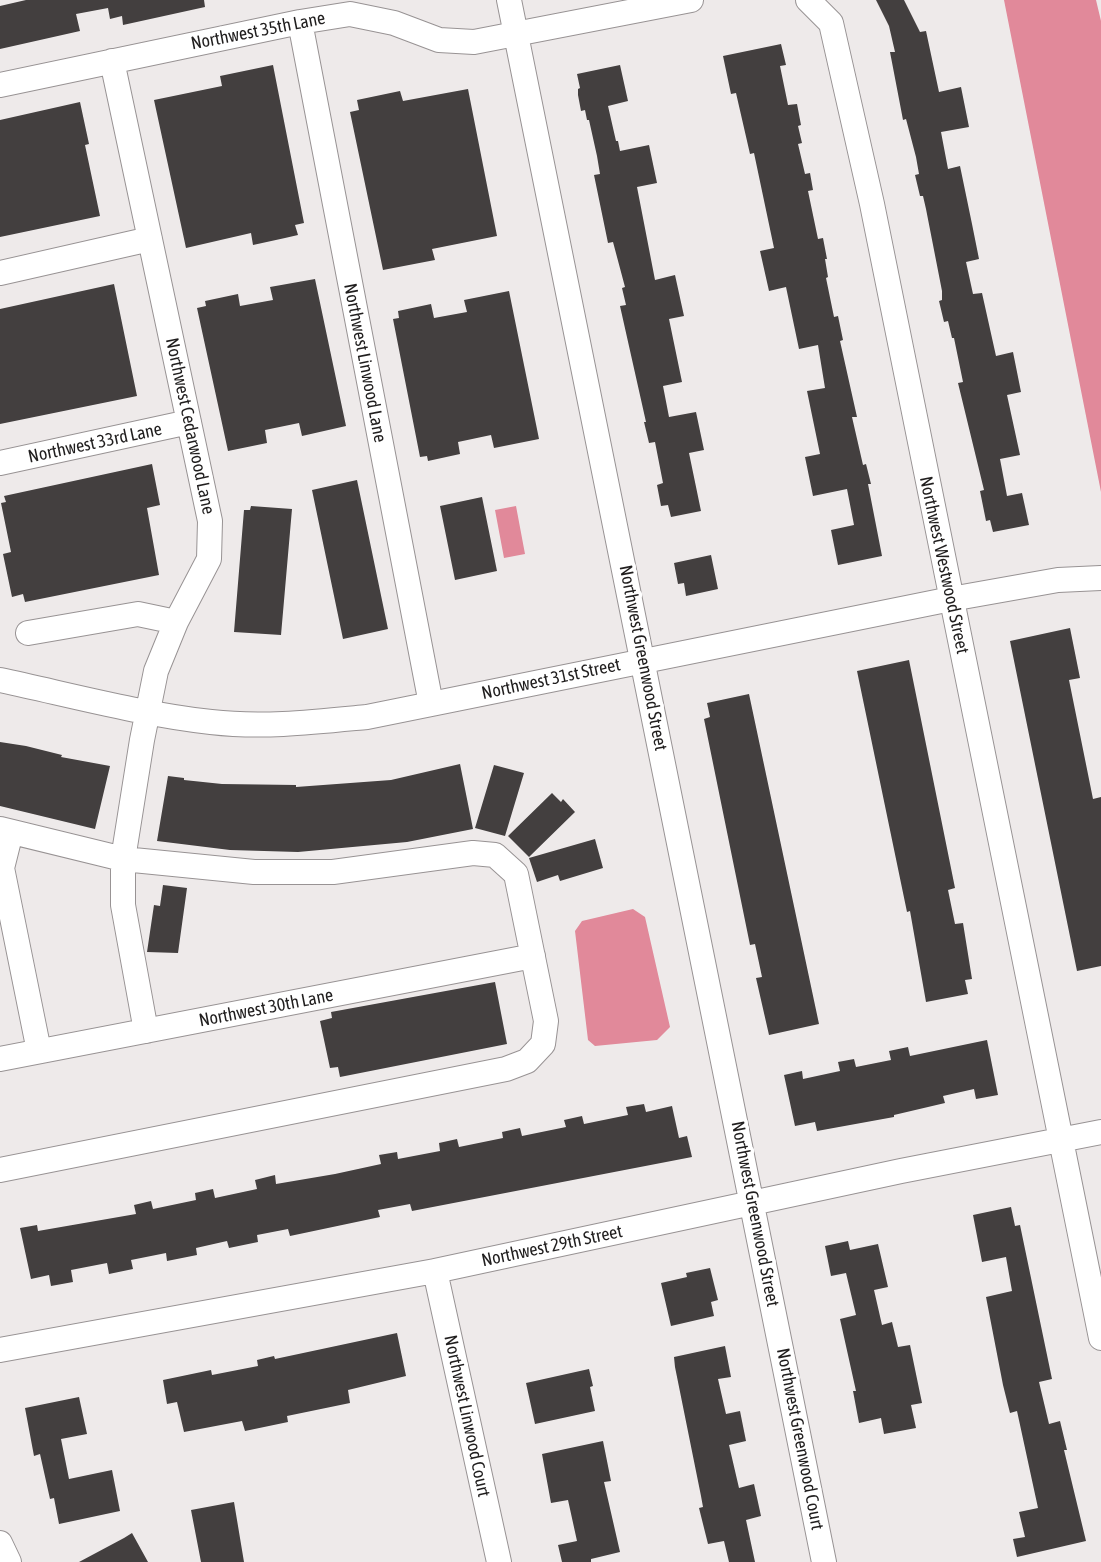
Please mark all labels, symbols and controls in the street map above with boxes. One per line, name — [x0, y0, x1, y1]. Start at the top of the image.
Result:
street label: Northwest 35th Lane — [189, 7, 327, 55]
street label: Northwest Linwood Lane — [339, 282, 391, 444]
street label: Northwest Cedarwood Lane — [161, 336, 219, 516]
street label: Northwest 33rd Lane — [26, 418, 164, 468]
street label: Northwest Westwood Street — [915, 474, 973, 656]
street label: Northwest Greenwood Street — [614, 563, 672, 753]
street label: Northwest 31st Street — [480, 654, 622, 704]
street label: Northwest 30th Lane — [197, 984, 335, 1032]
street label: Northwest Greenwood Street — [726, 1119, 784, 1309]
street label: Northwest 29th Street — [479, 1221, 625, 1271]
street label: Northwest Linwood Court — [439, 1333, 495, 1499]
street label: Northwest Greenwood Court — [772, 1346, 828, 1532]

